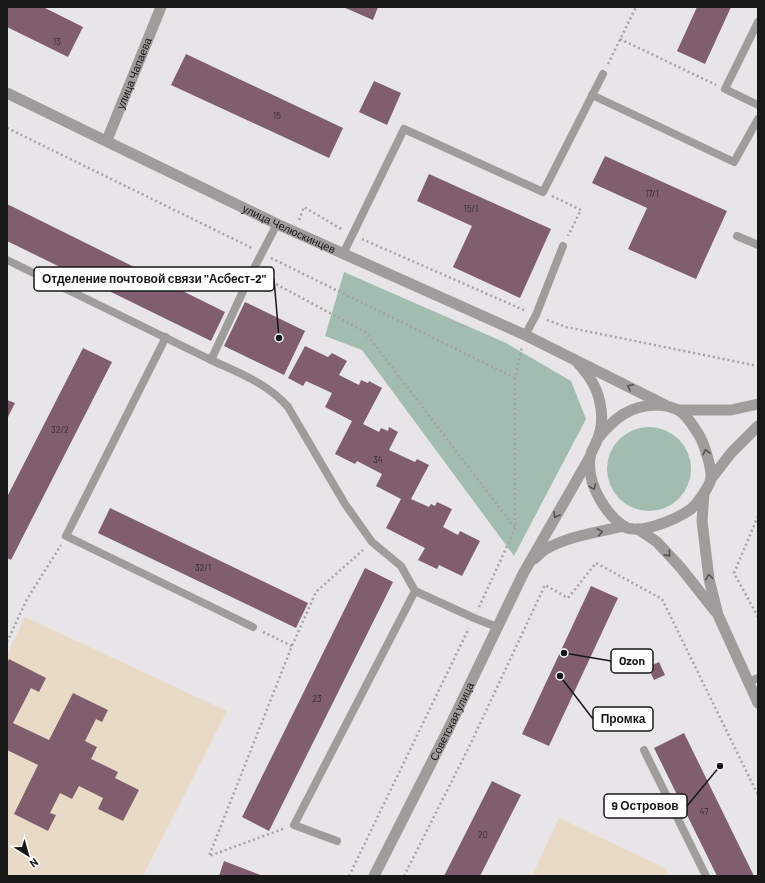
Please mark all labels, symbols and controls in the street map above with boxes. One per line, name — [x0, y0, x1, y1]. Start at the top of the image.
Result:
street label: улица Чапаева — [113, 35, 154, 111]
house number: 13 — [53, 36, 61, 47]
house number: 15 — [273, 110, 281, 121]
house number: 17/1 — [645, 188, 659, 199]
street label: улица Челюскинцев — [241, 201, 338, 255]
house number: 15/1 — [464, 203, 478, 214]
callout: Отделение почтовой связи "Асбест-2" — [34, 267, 274, 291]
text: Отделение почтовой связи "Асбест-2" — [42, 271, 267, 286]
one-way arrow — [627, 384, 634, 392]
house number: 32/2 — [51, 424, 69, 435]
one-way arrow — [702, 449, 710, 455]
house number: 34 — [373, 454, 383, 465]
one-way arrow — [589, 483, 597, 490]
one-way arrow — [554, 511, 561, 518]
one-way arrow — [596, 528, 603, 536]
one-way arrow — [663, 549, 671, 557]
house number: 32/1 — [195, 562, 211, 573]
one-way arrow — [705, 574, 714, 580]
callout: Ozon — [611, 649, 653, 673]
text: Ozon — [619, 653, 645, 667]
street label: Советская улица — [427, 679, 476, 763]
house number: 23 — [312, 693, 322, 704]
callout: Промка — [593, 707, 653, 731]
text: Промка — [601, 711, 646, 726]
callout: 9 Островов — [604, 794, 687, 818]
text: 9 Островов — [611, 798, 679, 813]
house number: 47 — [700, 806, 709, 817]
house number: 20 — [478, 829, 488, 840]
north arrow — [8, 835, 48, 875]
text: N — [27, 856, 41, 871]

